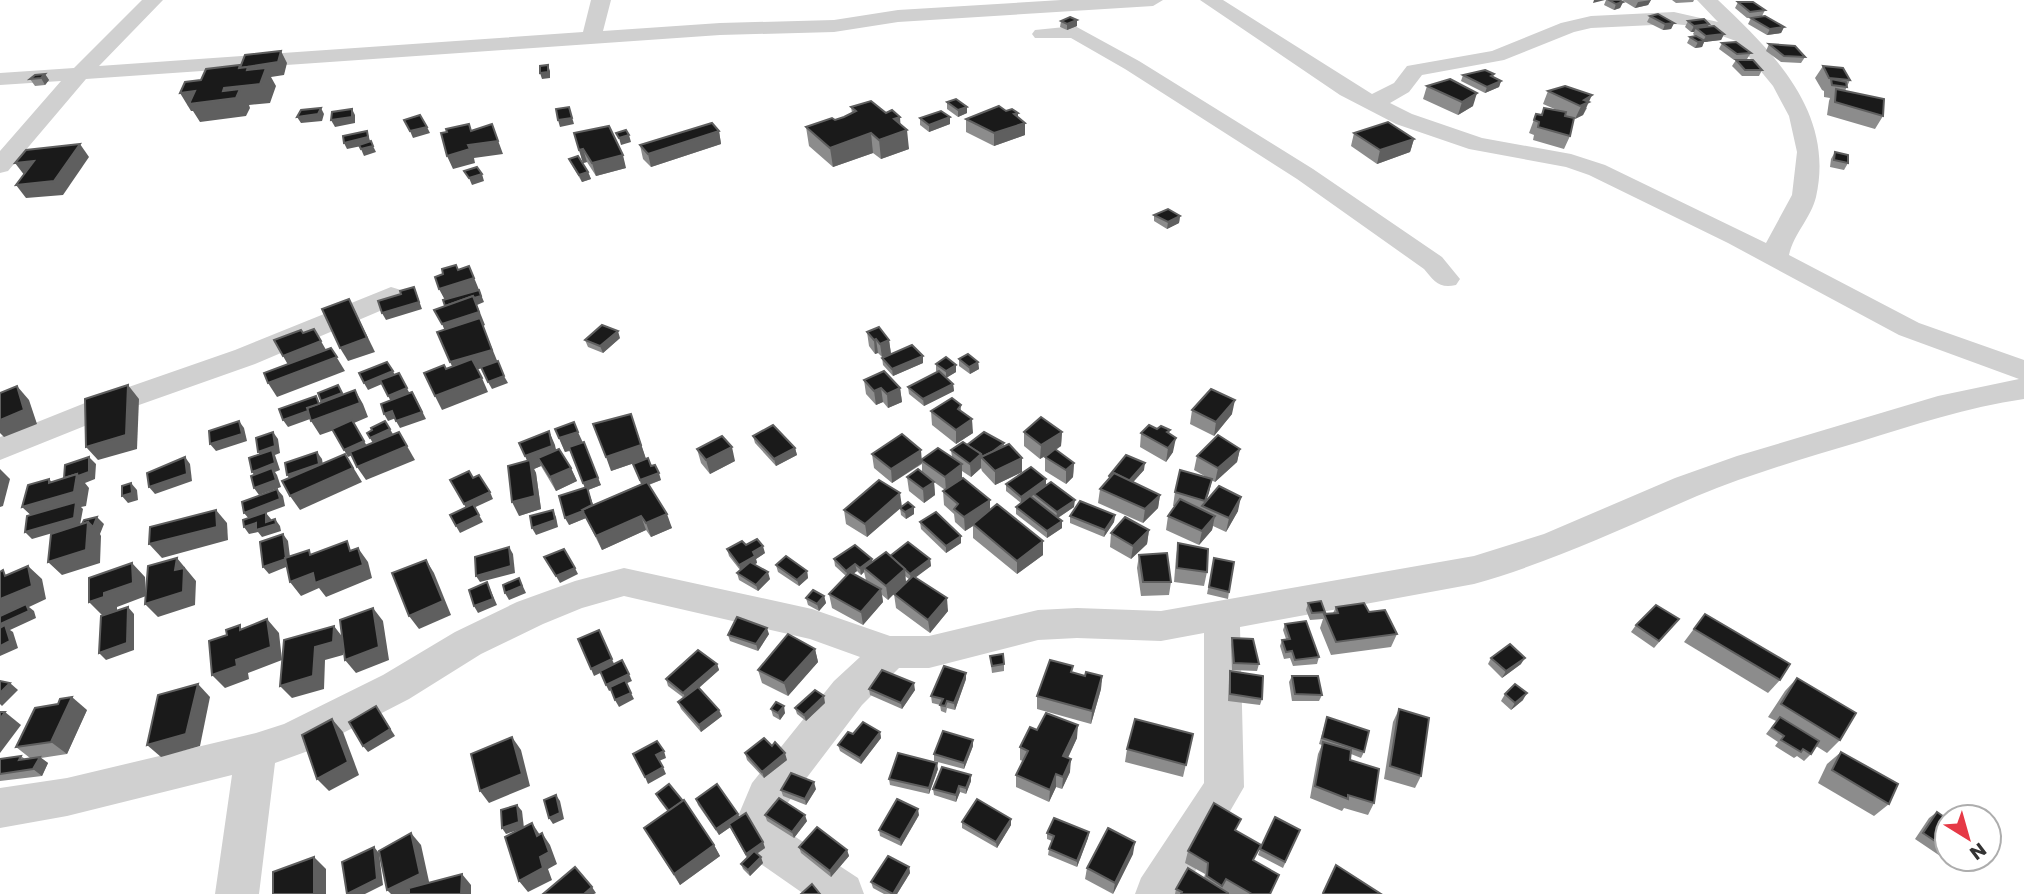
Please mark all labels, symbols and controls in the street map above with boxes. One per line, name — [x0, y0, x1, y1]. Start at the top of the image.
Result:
north arrow — [1933, 803, 2003, 873]
text: N — [1964, 836, 1992, 866]

